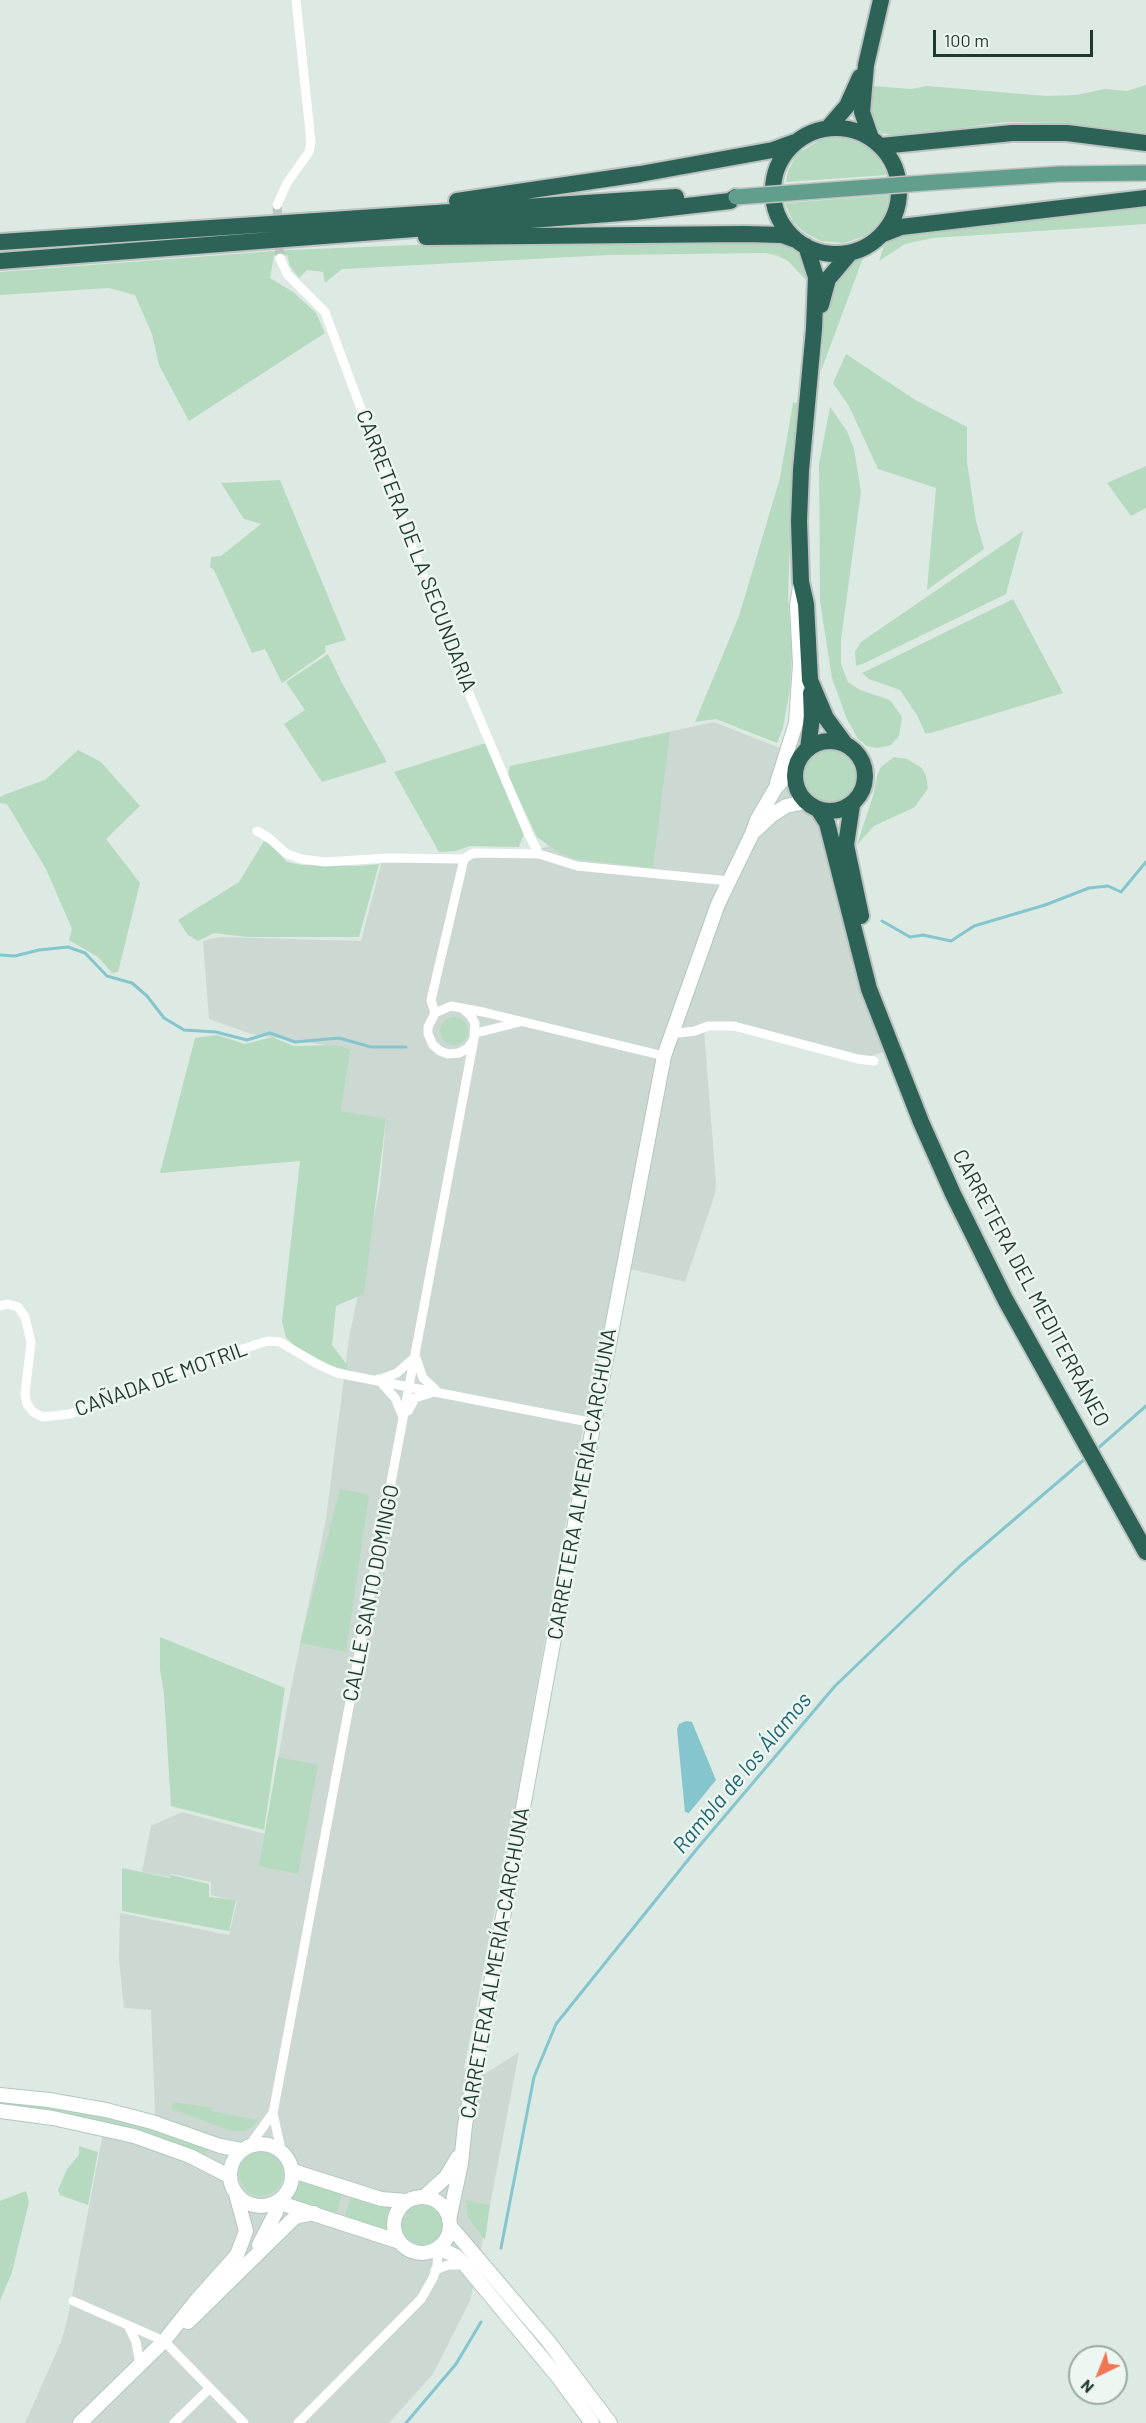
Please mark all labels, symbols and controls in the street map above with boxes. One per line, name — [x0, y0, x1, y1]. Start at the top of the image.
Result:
scale bar — [936, 18, 1096, 56]
text: 100 m — [944, 29, 989, 51]
street label: CARRETERA DE LA SECUNDARIA — [350, 406, 482, 696]
street label: CARRETERA DEL MEDITERRÁNEO — [947, 1145, 1115, 1431]
street label: CARRETERA ALMERÍA-CARCHUNA — [542, 1326, 622, 1642]
street label: CAÑADA DE MOTRIL — [71, 1336, 251, 1422]
street label: CALLE SANTO DOMINGO — [338, 1483, 404, 1703]
water label: Rambla de los Álamos — [667, 1687, 817, 1859]
street label: CARRETERA ALMERÍA-CARCHUNA — [455, 1805, 535, 2121]
north arrow — [1068, 2345, 1128, 2405]
text: N — [1076, 2376, 1097, 2398]

